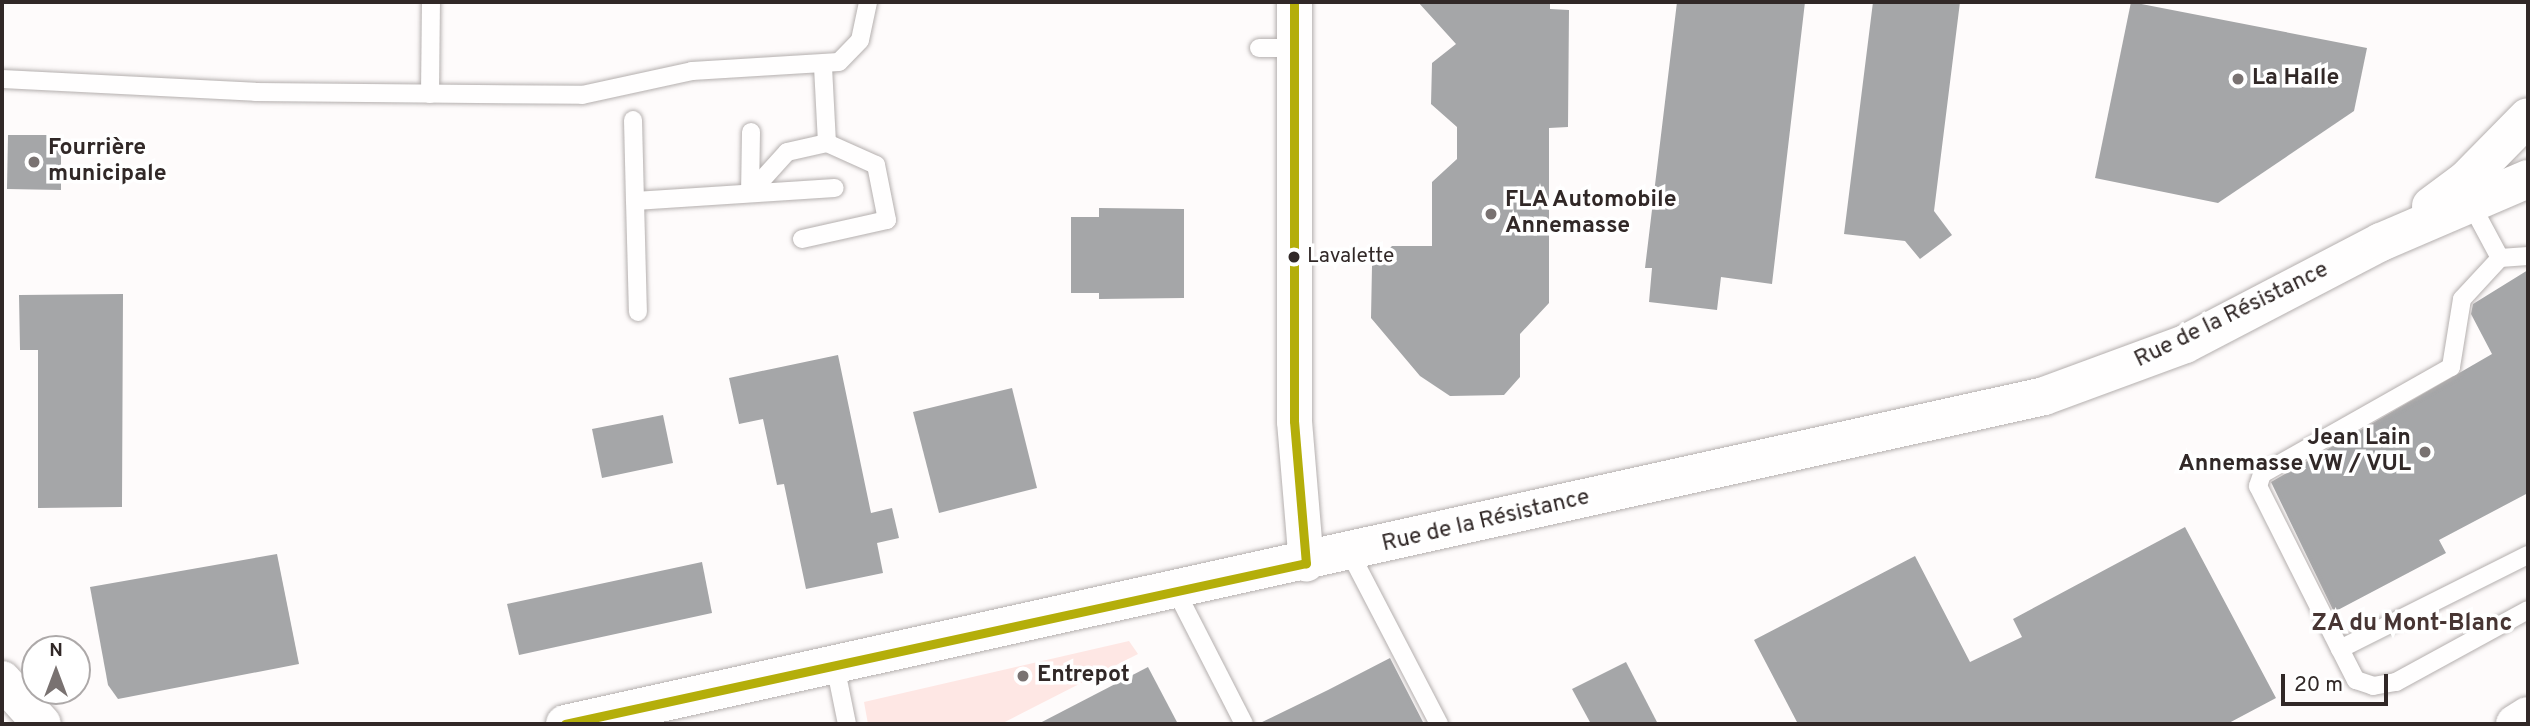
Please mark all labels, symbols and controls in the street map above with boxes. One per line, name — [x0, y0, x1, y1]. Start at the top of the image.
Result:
place label: La Halle — [2252, 65, 2339, 93]
marker: La Halle — [2230, 71, 2246, 87]
place label: Fourrière municipale — [48, 135, 167, 189]
marker: Fourrière municipale — [26, 154, 42, 170]
place label: FLA Automobile Annemasse — [1505, 187, 1678, 241]
marker: FLA Automobile Annemasse — [1483, 206, 1499, 222]
place label: Lavalette — [1307, 244, 1394, 270]
marker: Lavalette — [1287, 250, 1301, 264]
street label: Rue de la Résistance — [2131, 257, 2333, 375]
place label: Jean Lain Annemasse VW / VUL — [2176, 425, 2411, 479]
marker: Jean Lain Annemasse VW / VUL — [2417, 444, 2433, 460]
street label: Rue de la Résistance — [1379, 485, 1593, 559]
district label: ZA du Mont-Blanc — [2311, 611, 2513, 639]
north arrow — [21, 635, 91, 705]
text: N — [49, 639, 63, 663]
scale bar — [2285, 660, 2392, 704]
place label: Entrepot — [1037, 662, 1130, 690]
marker: Entrepot — [1015, 668, 1031, 684]
text: 20 m — [2294, 672, 2343, 699]

